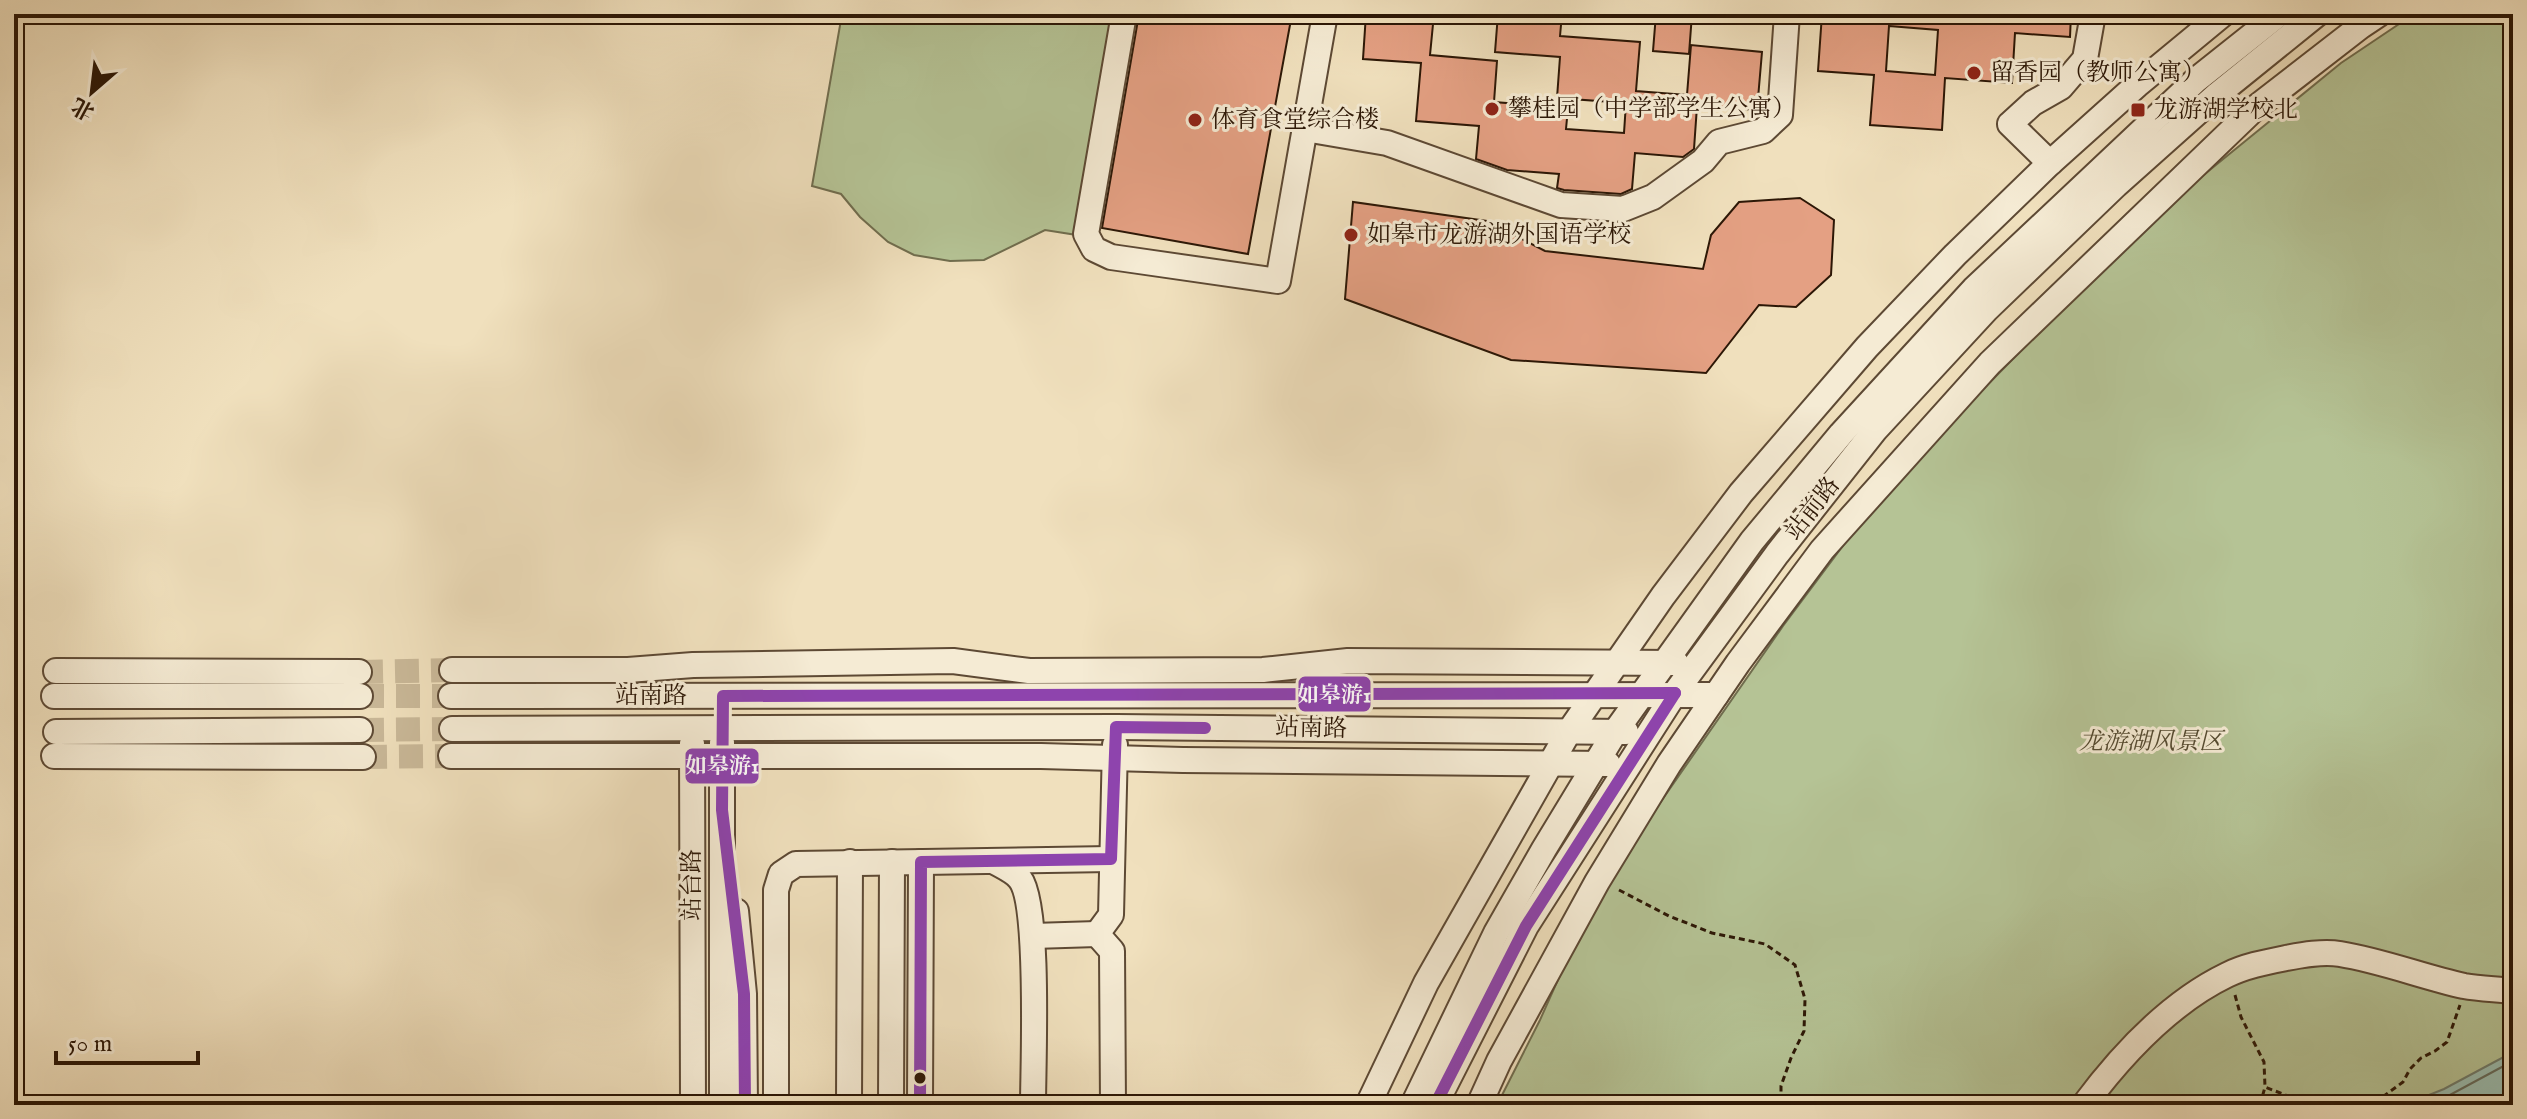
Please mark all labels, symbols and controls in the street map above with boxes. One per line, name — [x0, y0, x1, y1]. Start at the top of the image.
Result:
north arrow — [52, 52, 132, 132]
place label: 留香园（教师公寓） — [1990, 58, 2206, 89]
marker: 留香园（教师公寓） — [1965, 64, 1983, 82]
text: 北 — [67, 90, 100, 125]
place label: 攀桂园（中学部学生公寓） — [1508, 94, 1796, 125]
place label: 龙游湖学校北 — [2154, 95, 2298, 126]
marker: 攀桂园（中学部学生公寓） — [1483, 100, 1501, 118]
marker: 龙游湖学校北 — [2129, 101, 2147, 119]
place label: 体育食堂综合楼 — [1211, 105, 1379, 136]
marker: 体育食堂综合楼 — [1186, 111, 1204, 129]
place label: 如皋市龙游湖外国语学校 — [1367, 220, 1631, 251]
marker: 如皋市龙游湖外国语学校 — [1342, 226, 1360, 244]
street label: 站前路 — [1779, 471, 1847, 547]
line badge: 如皋游1 — [1297, 675, 1372, 713]
street label: 站南路 — [615, 681, 687, 712]
text: 如皋游1 — [1297, 682, 1371, 710]
street label: 站南路 — [1275, 713, 1347, 745]
park label: 龙游湖风景区 — [2079, 727, 2226, 758]
line badge: 如皋游1 — [684, 747, 760, 785]
text: 如皋游1 — [685, 753, 759, 781]
street label: 站台路 — [677, 849, 708, 921]
scale bar — [56, 1015, 198, 1065]
text: 50 m — [68, 1029, 112, 1060]
unlabelled marker — [912, 1070, 928, 1086]

